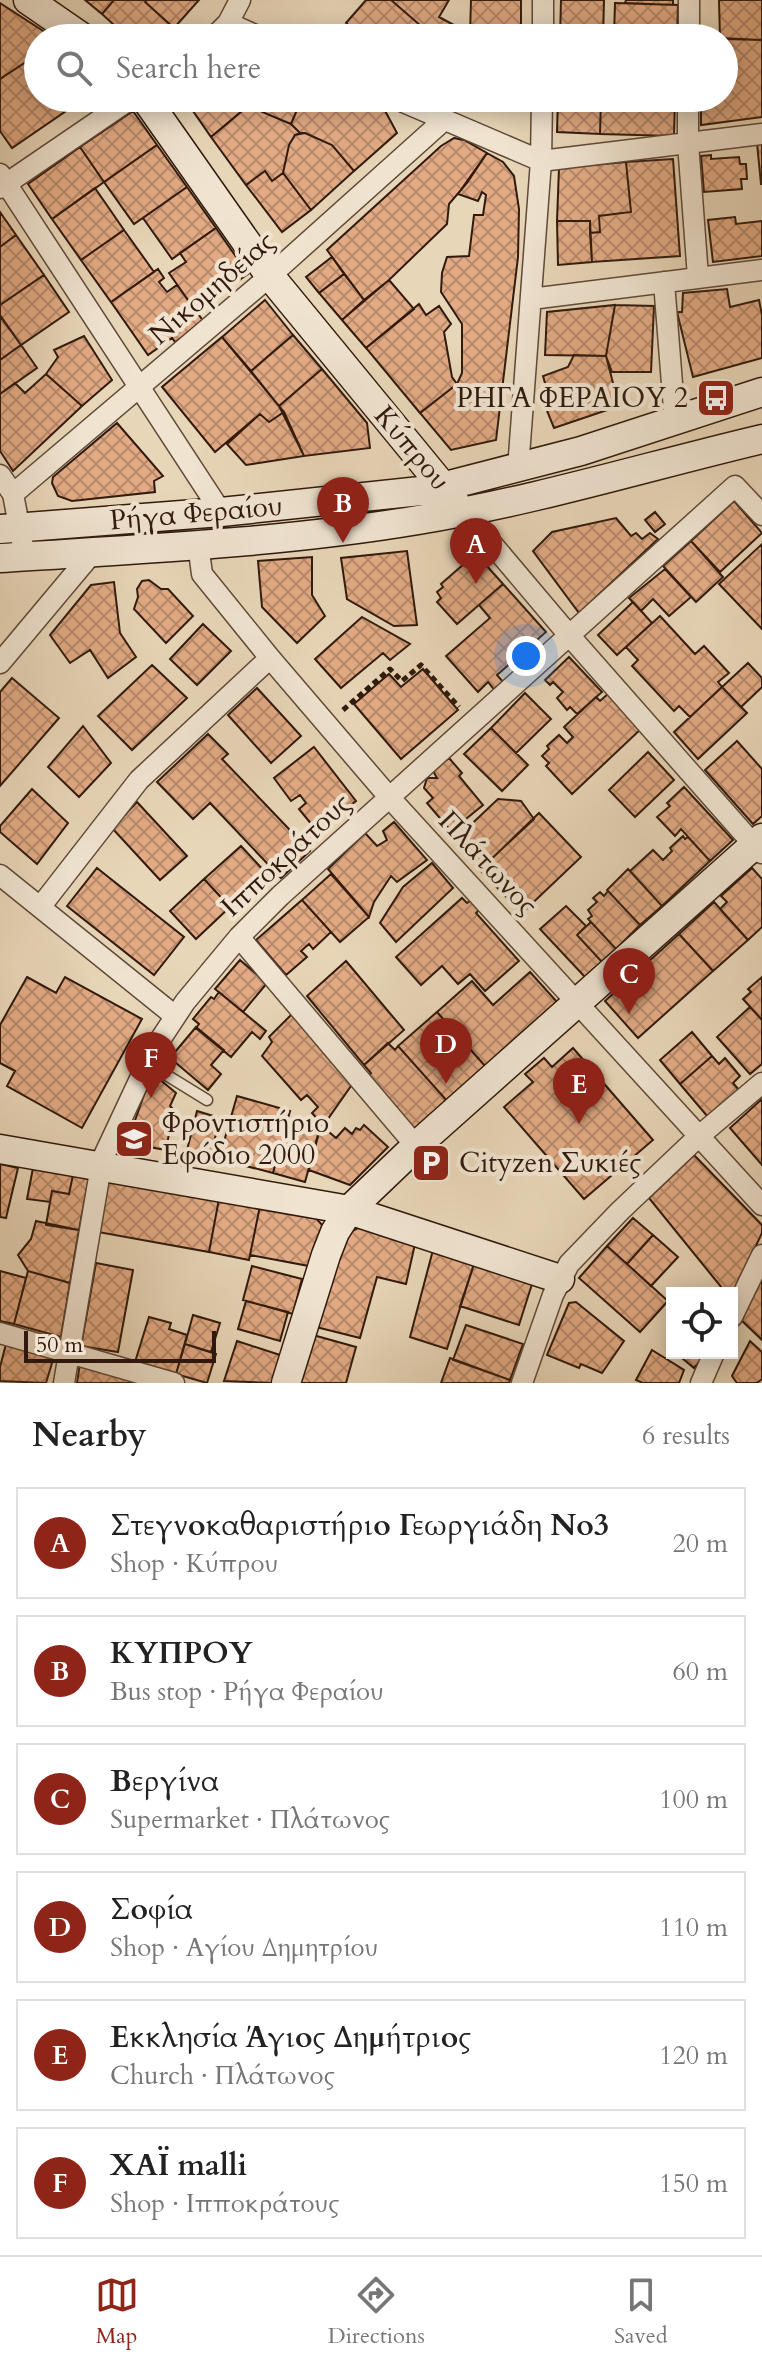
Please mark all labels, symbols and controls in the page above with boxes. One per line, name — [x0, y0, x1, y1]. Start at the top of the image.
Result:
search box — [24, 24, 738, 112]
icon: search — [52, 46, 96, 90]
text: Search here — [116, 48, 261, 89]
street label: Νικομηδείας — [141, 223, 283, 353]
bus stop icon: ΡΗΓΑ ΦΕΡΑΙΟΥ 2 — [695, 377, 737, 419]
place label: ΡΗΓΑ ΦΕΡΑΙΟΥ 2 — [456, 379, 688, 417]
street label: Κύπρου — [365, 398, 459, 498]
pin: B — [317, 477, 369, 543]
street label: Ρήγα Φεραίου — [108, 487, 284, 539]
pin: A — [450, 518, 502, 584]
your location — [506, 636, 546, 676]
street label: Ιπποκράτους — [213, 785, 359, 925]
street label: Πλάτωνος — [430, 803, 546, 923]
pin: C — [603, 948, 655, 1014]
pin: D — [420, 1018, 472, 1084]
pin: F — [125, 1032, 177, 1098]
pin: E — [553, 1058, 605, 1124]
place label: Φροντιστήριο Εφόδιο 2000 — [162, 1104, 329, 1174]
school or university icon: Φροντιστήριο Εφόδιο 2000 — [113, 1118, 155, 1160]
parking icon: Cityzen Συκιές — [410, 1142, 452, 1184]
place label: Cityzen Συκιές — [459, 1144, 641, 1182]
map controls — [666, 1287, 738, 1359]
button: locate — [666, 1287, 738, 1359]
scale bar — [24, 1327, 216, 1363]
text: 50 m — [36, 1330, 83, 1360]
text: Nearby — [32, 1412, 147, 1458]
text: 6 results — [642, 1418, 730, 1453]
text: Στεγνοκαθαριστήριο Γεωργιάδη Νο3 — [110, 1505, 609, 1546]
text: A — [50, 1526, 70, 1561]
text: 20 m — [672, 1526, 728, 1561]
text: Shop · Κύπρου — [110, 1546, 278, 1581]
text: ΚΥΠΡΟΥ — [110, 1633, 253, 1674]
text: B — [51, 1654, 69, 1689]
text: 60 m — [672, 1654, 728, 1689]
text: Bus stop · Ρήγα Φεραίου — [110, 1674, 384, 1709]
text: Βεργίνα — [110, 1761, 219, 1802]
text: C — [50, 1782, 70, 1817]
text: 100 m — [659, 1782, 728, 1817]
text: Supermarket · Πλάτωνος — [110, 1802, 390, 1837]
text: Σοφία — [110, 1889, 193, 1930]
text: D — [49, 1910, 71, 1945]
text: 110 m — [659, 1910, 728, 1945]
text: Shop · Αγίου Δημητρίου — [110, 1930, 378, 1965]
text: Εκκλησία Άγιος Δημήτριος — [110, 2017, 471, 2058]
text: E — [52, 2038, 68, 2073]
text: 120 m — [659, 2038, 728, 2073]
text: Church · Πλάτωνος — [110, 2058, 335, 2093]
text: ΧΑΪ malli — [110, 2145, 247, 2186]
text: F — [52, 2166, 68, 2201]
text: 150 m — [659, 2166, 728, 2201]
text: Shop · Ιπποκράτους — [110, 2186, 339, 2221]
tab: Map — [95, 2273, 139, 2351]
tab: Directions — [328, 2273, 425, 2351]
tab: Saved — [614, 2273, 667, 2351]

